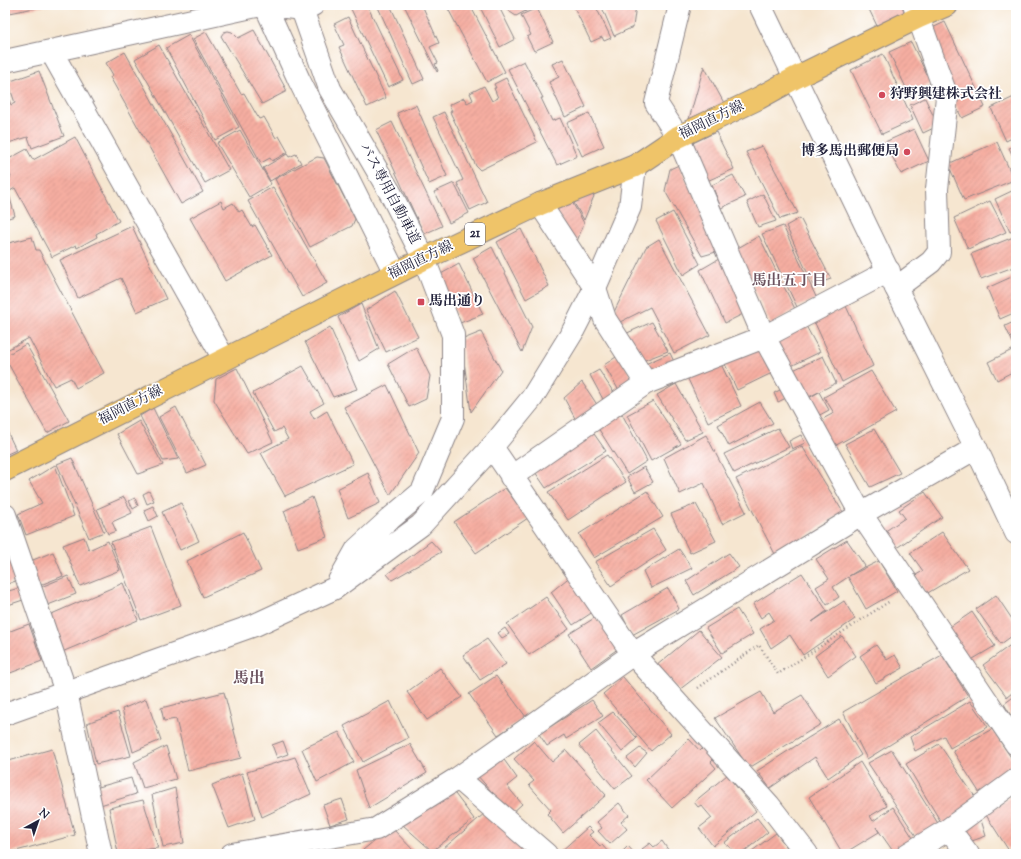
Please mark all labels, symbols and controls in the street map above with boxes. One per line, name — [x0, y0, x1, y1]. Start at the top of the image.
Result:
place label: 狩野興建株式会社 — [890, 85, 1002, 105]
marker: 狩野興建株式会社 — [877, 90, 887, 100]
street label: 福岡直方線 — [676, 97, 748, 145]
street label: バス専用自動車道 — [354, 140, 424, 248]
place label: 博多馬出郵便局 — [801, 142, 899, 162]
marker: 博多馬出郵便局 — [902, 147, 912, 157]
road number: 21 — [465, 223, 485, 245]
street label: 福岡直方線 — [385, 237, 457, 285]
district label: 馬出五丁目 — [751, 271, 827, 292]
place label: 馬出通り — [429, 292, 485, 312]
marker: 馬出通り — [416, 297, 426, 307]
street label: 福岡直方線 — [95, 381, 167, 431]
district label: 馬出 — [233, 668, 265, 691]
north arrow — [18, 801, 58, 841]
text: N — [35, 805, 52, 823]

